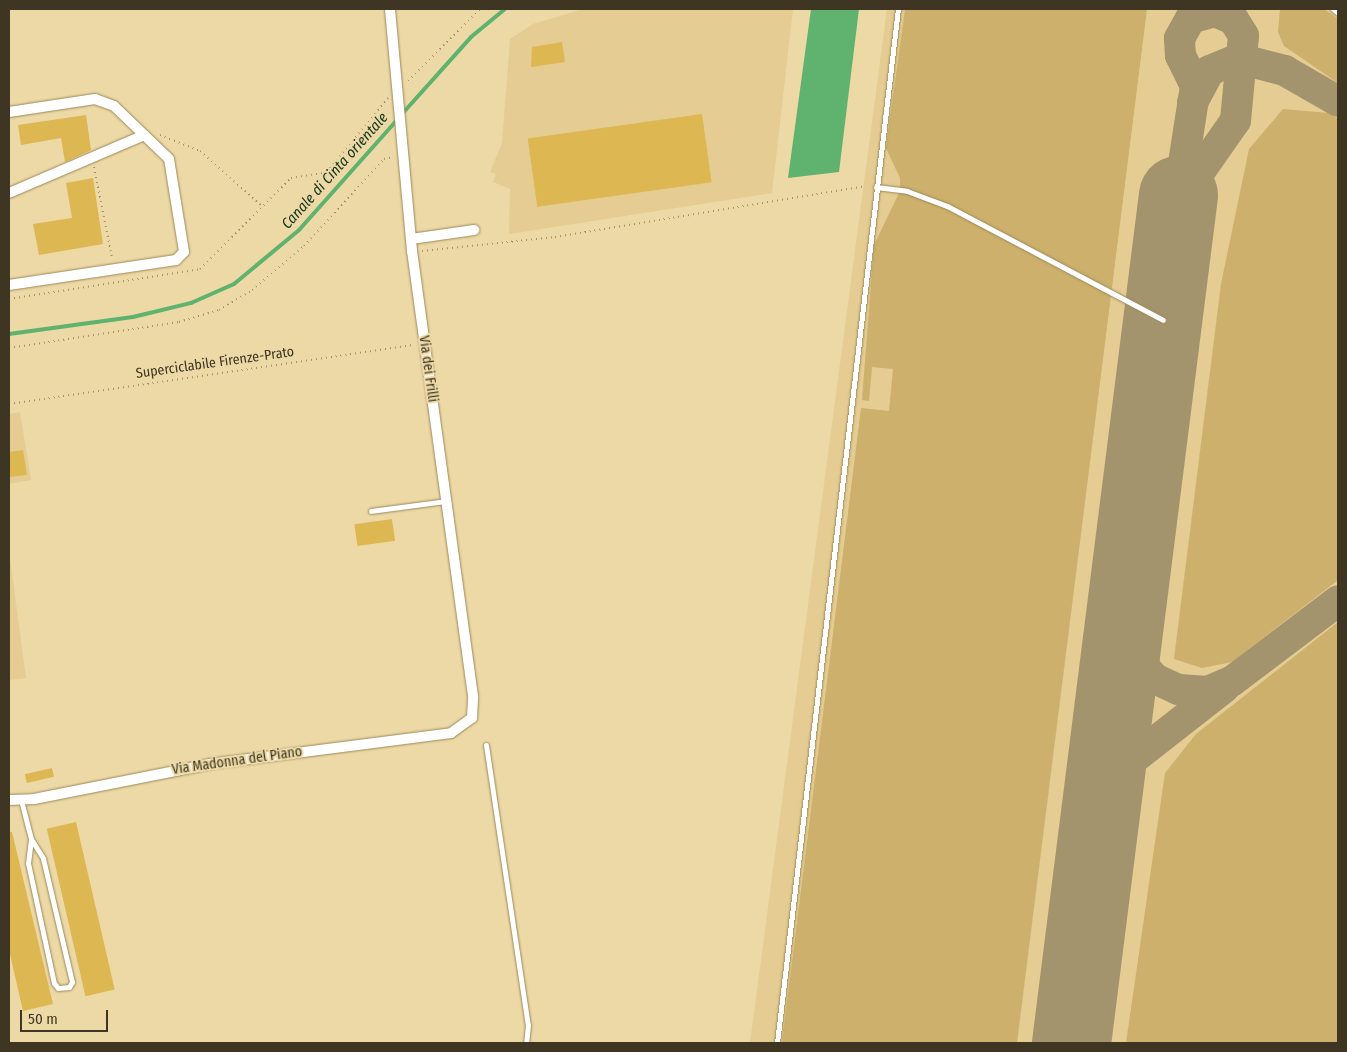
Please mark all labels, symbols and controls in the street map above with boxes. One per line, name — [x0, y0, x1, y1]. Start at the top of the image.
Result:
water label: Canale di Cinta orientale — [278, 109, 392, 233]
street label: Via dei Frilli — [415, 335, 441, 403]
street label: Superciclabile Firenze-Prato — [135, 344, 295, 382]
street label: Via Madonna del Piano — [171, 744, 303, 778]
scale bar — [22, 1000, 110, 1032]
text: 50 m — [28, 1010, 58, 1028]

